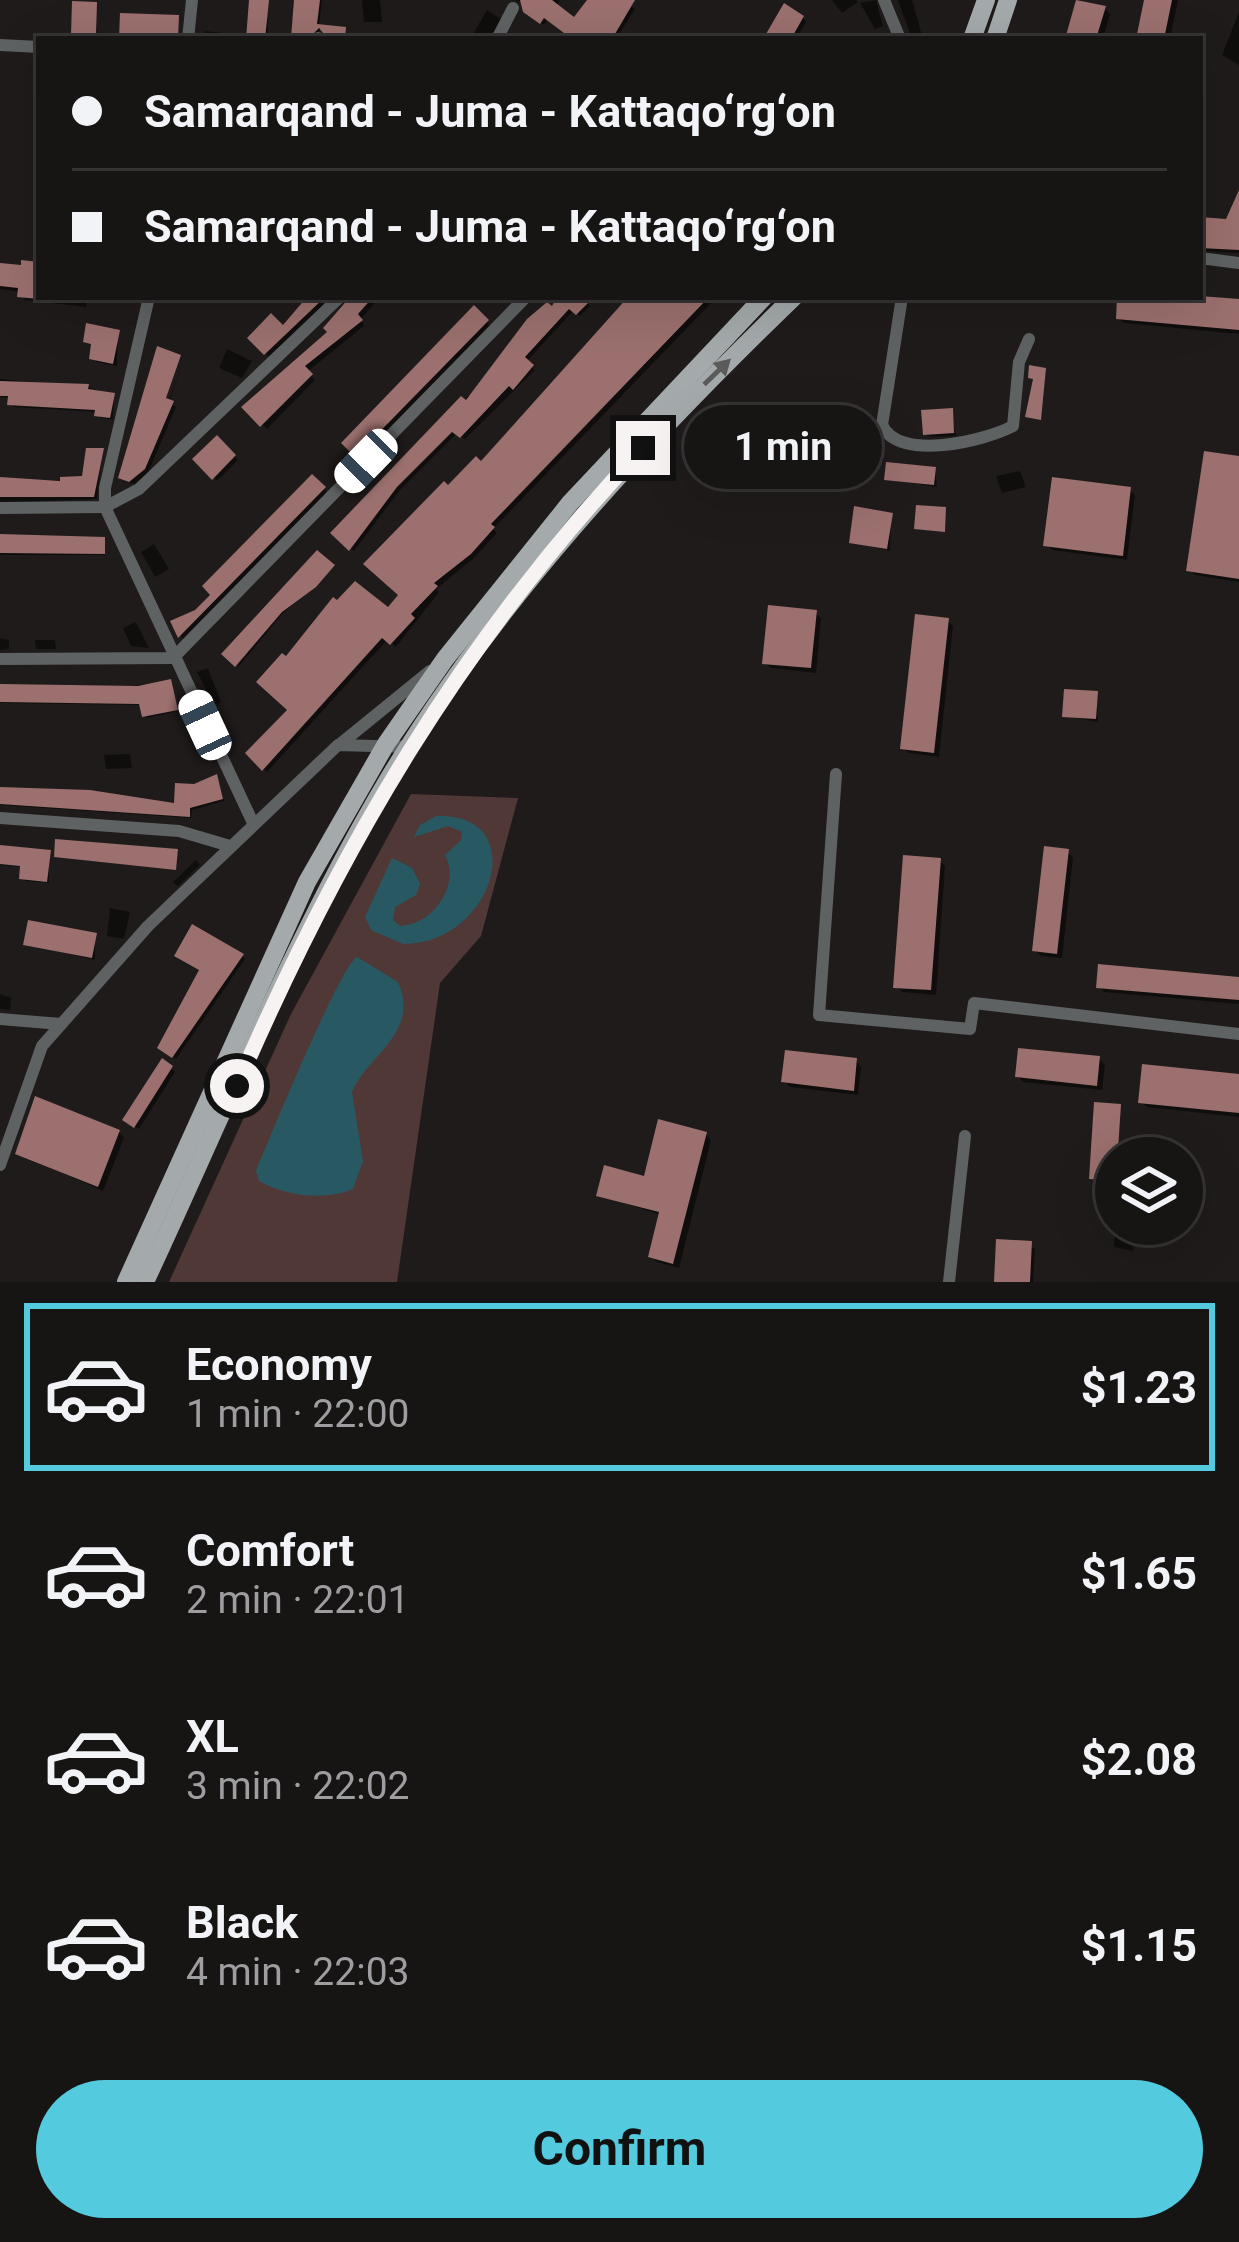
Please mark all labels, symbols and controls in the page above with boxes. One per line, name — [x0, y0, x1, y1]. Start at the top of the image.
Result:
text: Samarqand - Juma - Kattaqo‘rg‘on — [144, 85, 836, 138]
text: Samarqand - Juma - Kattaqo‘rg‘on — [144, 200, 836, 253]
one-way arrow — [703, 358, 731, 386]
callout: 1 min — [685, 406, 883, 490]
route end — [616, 421, 670, 475]
car — [328, 423, 404, 499]
text: 1 min — [734, 424, 832, 470]
car — [173, 685, 237, 765]
route start — [210, 1059, 264, 1113]
map controls — [1095, 1137, 1203, 1245]
button: layers — [1095, 1137, 1203, 1245]
icon: car — [42, 1333, 150, 1441]
text: Economy — [186, 1338, 372, 1391]
text: $1.23 — [1081, 1361, 1197, 1414]
text: 1 min · 22:00 — [186, 1391, 409, 1437]
icon: car — [42, 1519, 150, 1627]
text: Comfort — [186, 1524, 354, 1577]
text: $1.65 — [1081, 1547, 1197, 1600]
text: 2 min · 22:01 — [186, 1577, 409, 1623]
icon: car — [42, 1705, 150, 1813]
text: XL — [186, 1710, 239, 1763]
text: $2.08 — [1081, 1733, 1197, 1786]
text: 3 min · 22:02 — [186, 1763, 409, 1809]
icon: car — [42, 1891, 150, 1999]
text: Black — [186, 1896, 298, 1949]
text: $1.15 — [1081, 1919, 1197, 1972]
text: 4 min · 22:03 — [186, 1949, 409, 1995]
button: Confirm — [36, 2080, 1203, 2218]

